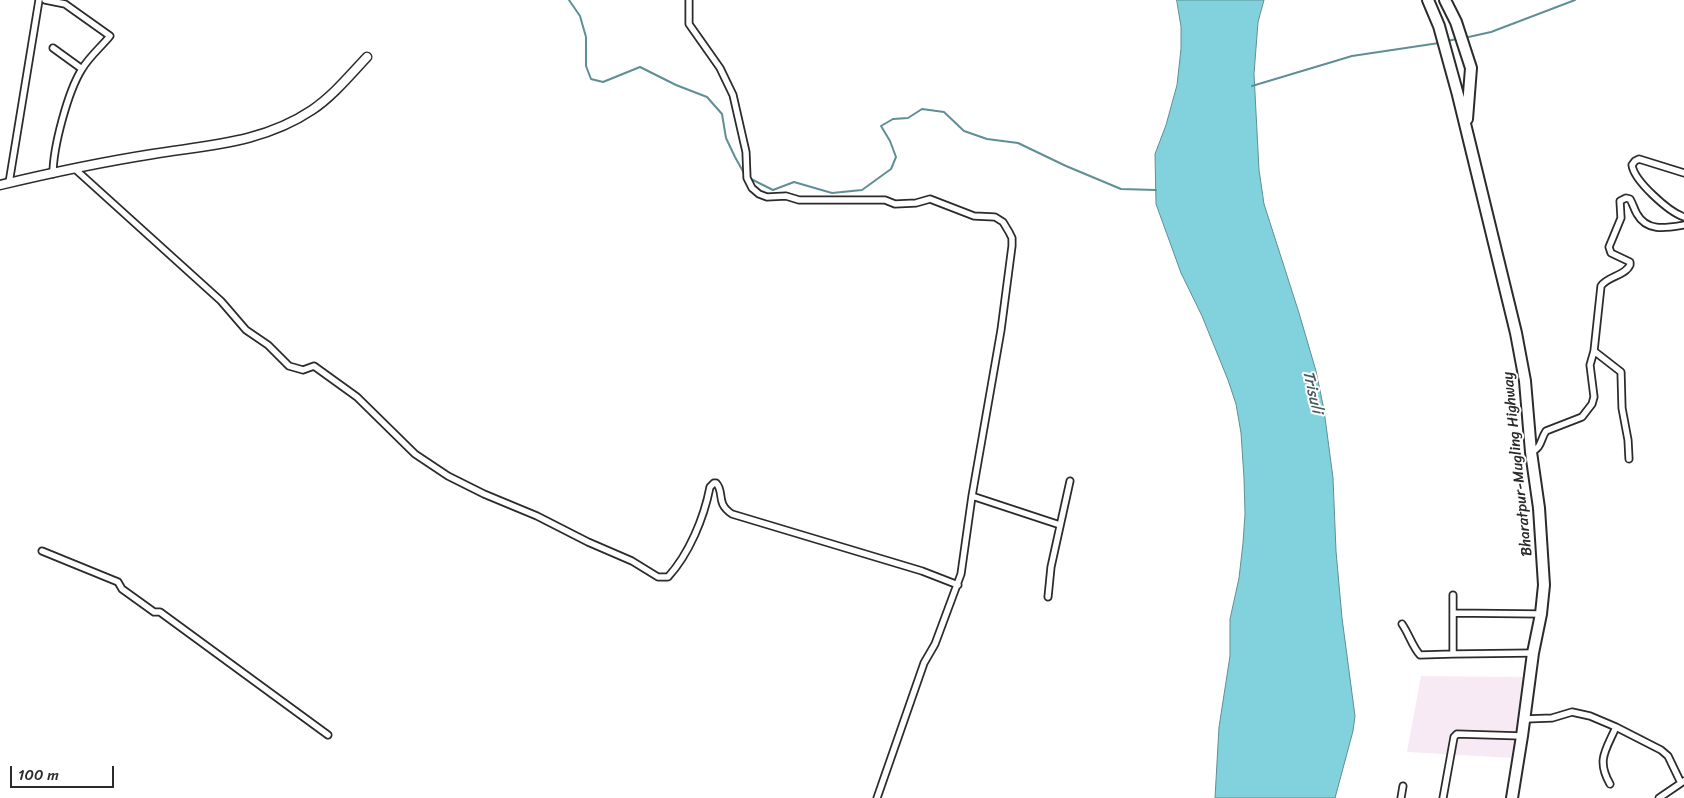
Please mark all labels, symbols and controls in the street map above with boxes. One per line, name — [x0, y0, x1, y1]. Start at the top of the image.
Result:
water label: Trisuli — [1298, 369, 1326, 415]
street label: Bharatpur-Mugling Highway — [1499, 371, 1537, 557]
scale bar — [12, 756, 116, 788]
text: 100 m — [18, 762, 59, 788]

